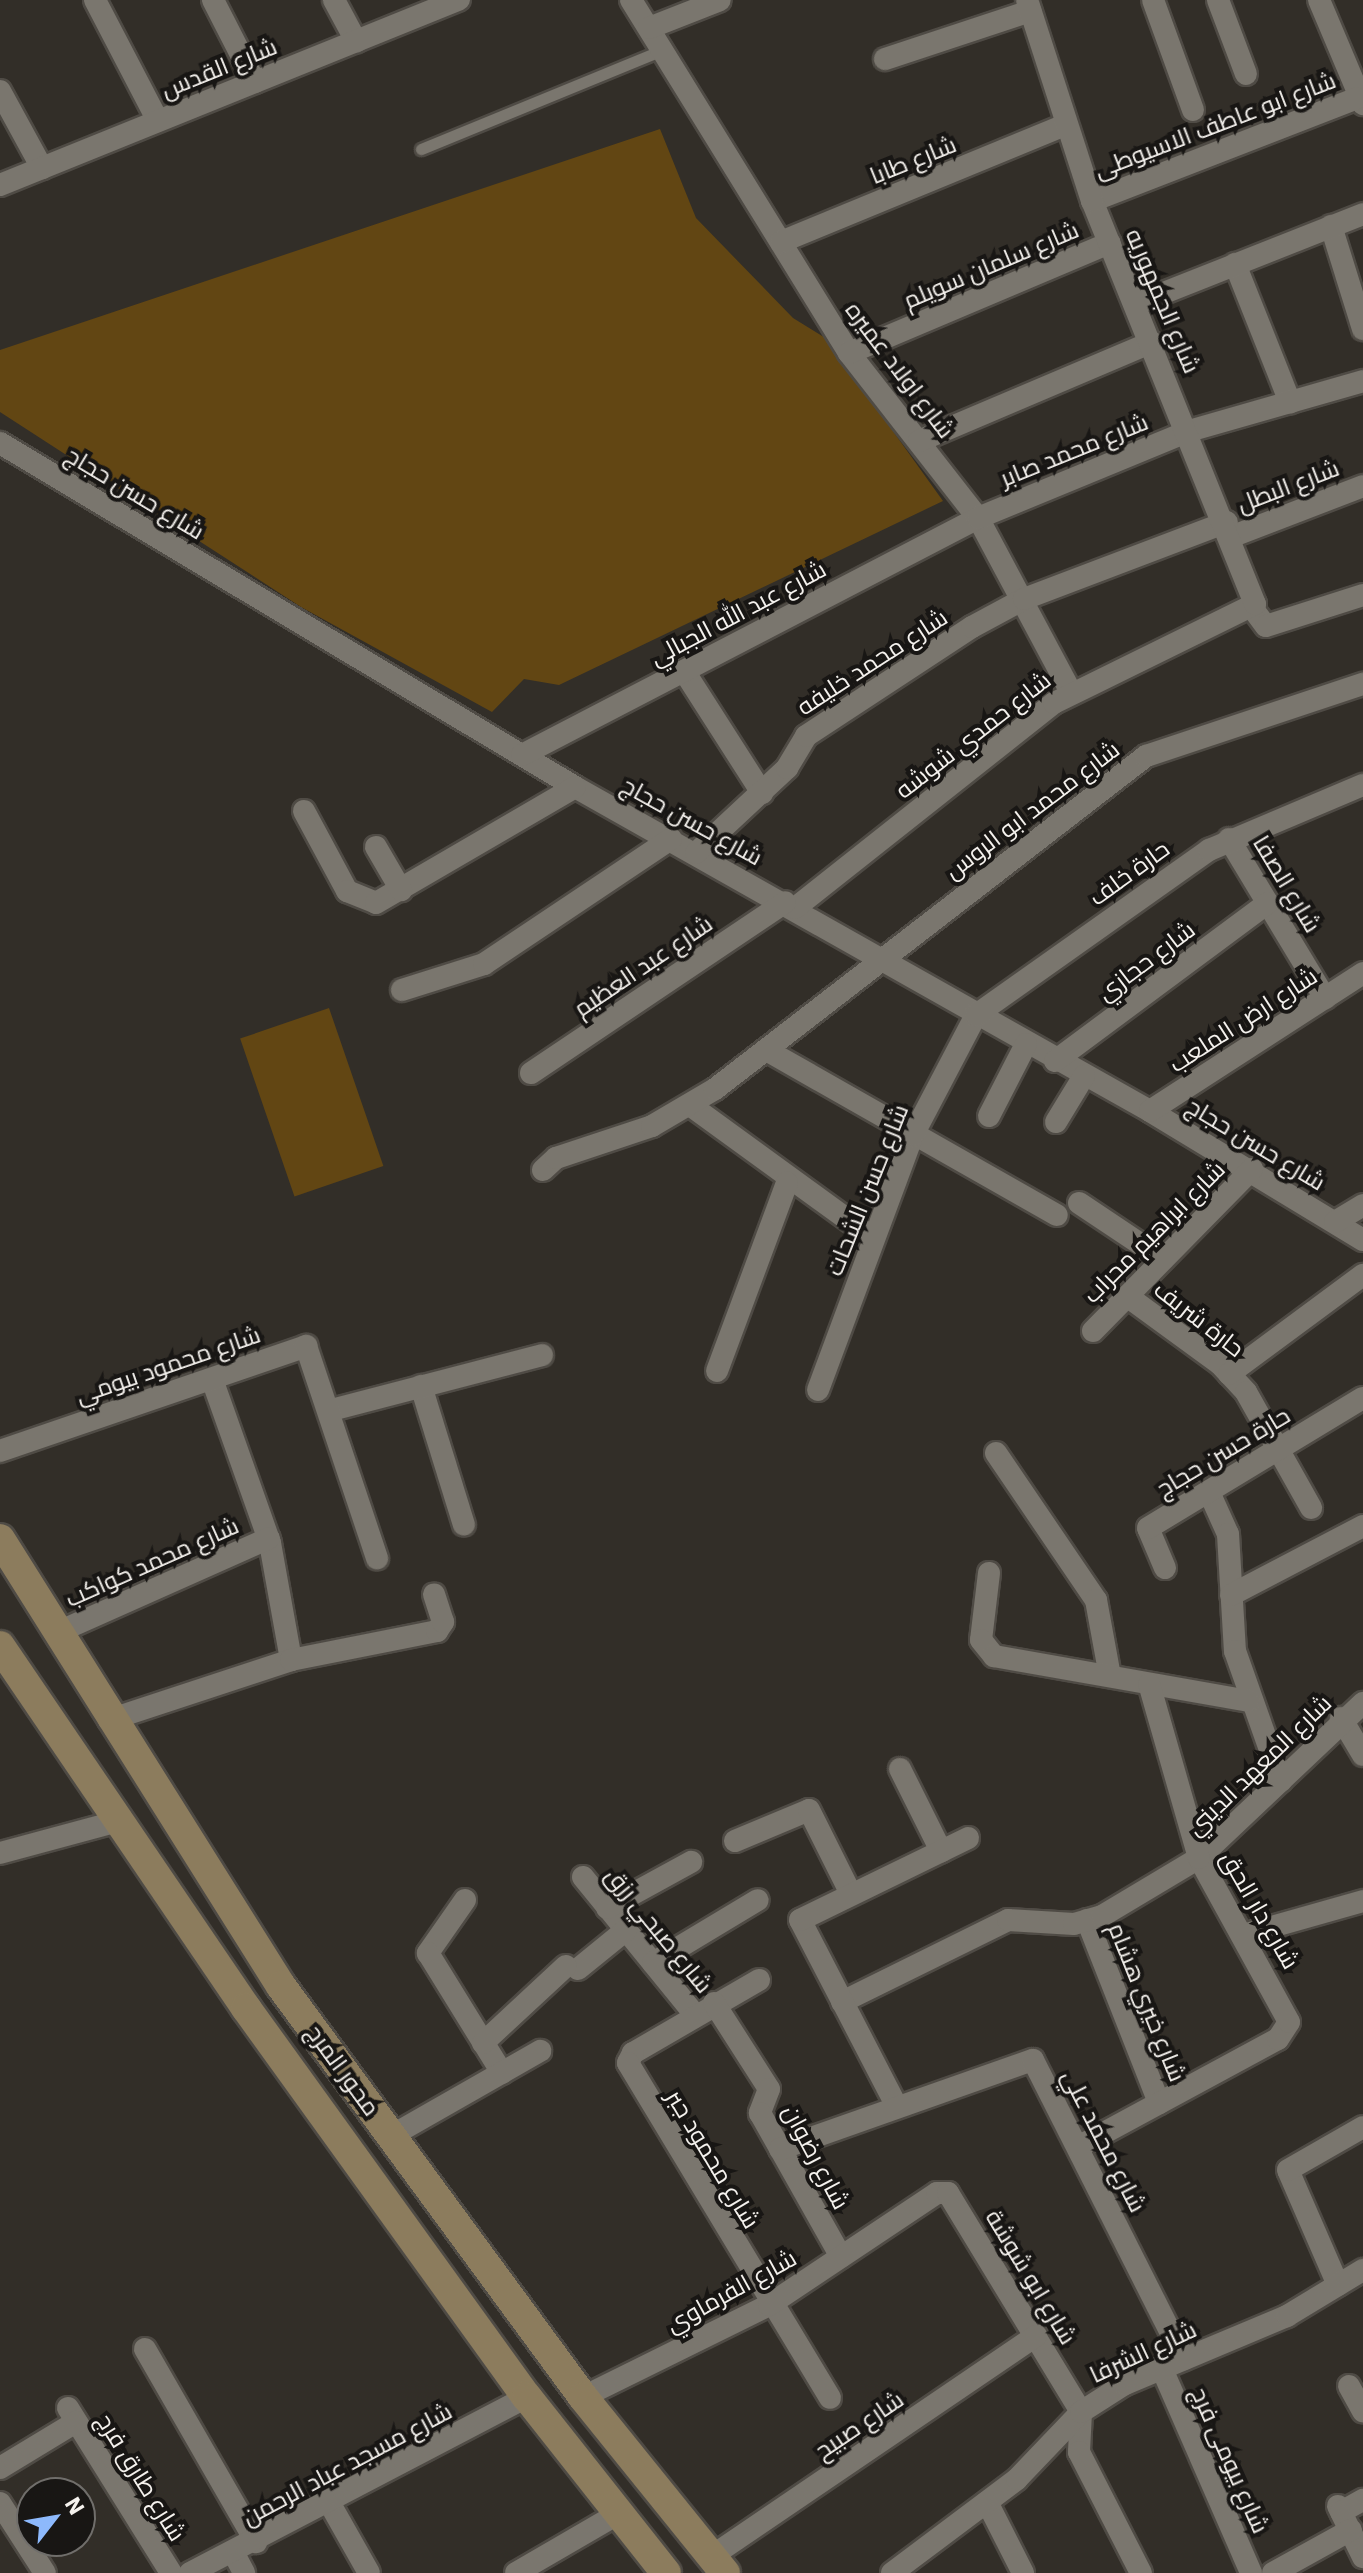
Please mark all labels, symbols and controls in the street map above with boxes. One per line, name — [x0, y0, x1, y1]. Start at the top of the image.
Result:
street label: شارع القدس — [157, 32, 281, 104]
street label: شارع ابو عاطف الاسيوطى — [1090, 66, 1340, 184]
street label: شارع طابا — [866, 130, 960, 190]
street label: شارع سلمان سويلم — [899, 215, 1083, 315]
street label: شارع الجمهوريه — [1120, 224, 1206, 378]
street label: شارع اولاد عميره — [839, 296, 961, 444]
street label: شارع محمد صابر — [996, 407, 1152, 493]
street label: شارع حسن حجاج — [60, 440, 210, 546]
street label: شارع البطل — [1233, 453, 1343, 519]
street label: شارع عبد الله الجبالي — [645, 554, 831, 672]
street label: شارع محمد خليفه — [791, 603, 953, 721]
street label: شارع حمدي شوشه — [890, 665, 1056, 805]
street label: شارع محمد ابو الروس — [939, 735, 1125, 885]
street label: شارع حسن حجاج — [616, 770, 768, 872]
street label: شارع الصفا — [1247, 830, 1327, 938]
street label: حارة خلف — [1083, 834, 1175, 912]
street label: شارع عبد العظيم — [568, 909, 718, 1023]
street label: شارع حجازي — [1091, 915, 1201, 1007]
street label: شارع ارض الملعب — [1164, 961, 1322, 1079]
street label: شارع حسن حجاج — [1181, 1091, 1331, 1197]
street label: شارع حسن الشحات — [819, 1100, 915, 1280]
street label: شارع ابراهيم محراب — [1077, 1155, 1231, 1309]
street label: حارة شريف — [1148, 1275, 1250, 1363]
street label: شارع محمود بيومي — [72, 1320, 264, 1410]
street label: حارة حسن حجاج — [1151, 1401, 1295, 1503]
street label: شارع محمد كواكب — [61, 1511, 243, 1613]
street label: شارع المعهد الديني — [1181, 1689, 1337, 1841]
street label: شارع دار الحق — [1215, 1846, 1305, 1974]
street label: شارع صبحي رزق — [599, 1861, 719, 1999]
street label: شارع خيري هشام — [1102, 1918, 1192, 2086]
street label: محور المرج — [300, 2019, 386, 2121]
street label: شارع محمد علي — [1056, 2065, 1152, 2217]
street label: شارع محمود جبر — [660, 2084, 766, 2234]
street label: شارع رضوان — [776, 2100, 856, 2214]
street label: شارع ابو شوشة — [980, 2204, 1082, 2350]
street label: شارع الفرماوي — [661, 2243, 801, 2339]
street label: شارع الشرفا — [1085, 2315, 1201, 2389]
street label: شارع بيومى فرج — [1185, 2382, 1275, 2538]
street label: شارع صبيح — [809, 2385, 909, 2465]
street label: شارع مسجد عباد الرحمن — [237, 2397, 457, 2531]
street label: شارع طارق فرج — [90, 2408, 192, 2546]
north arrow — [16, 2477, 96, 2557]
text: N — [59, 2491, 92, 2520]

